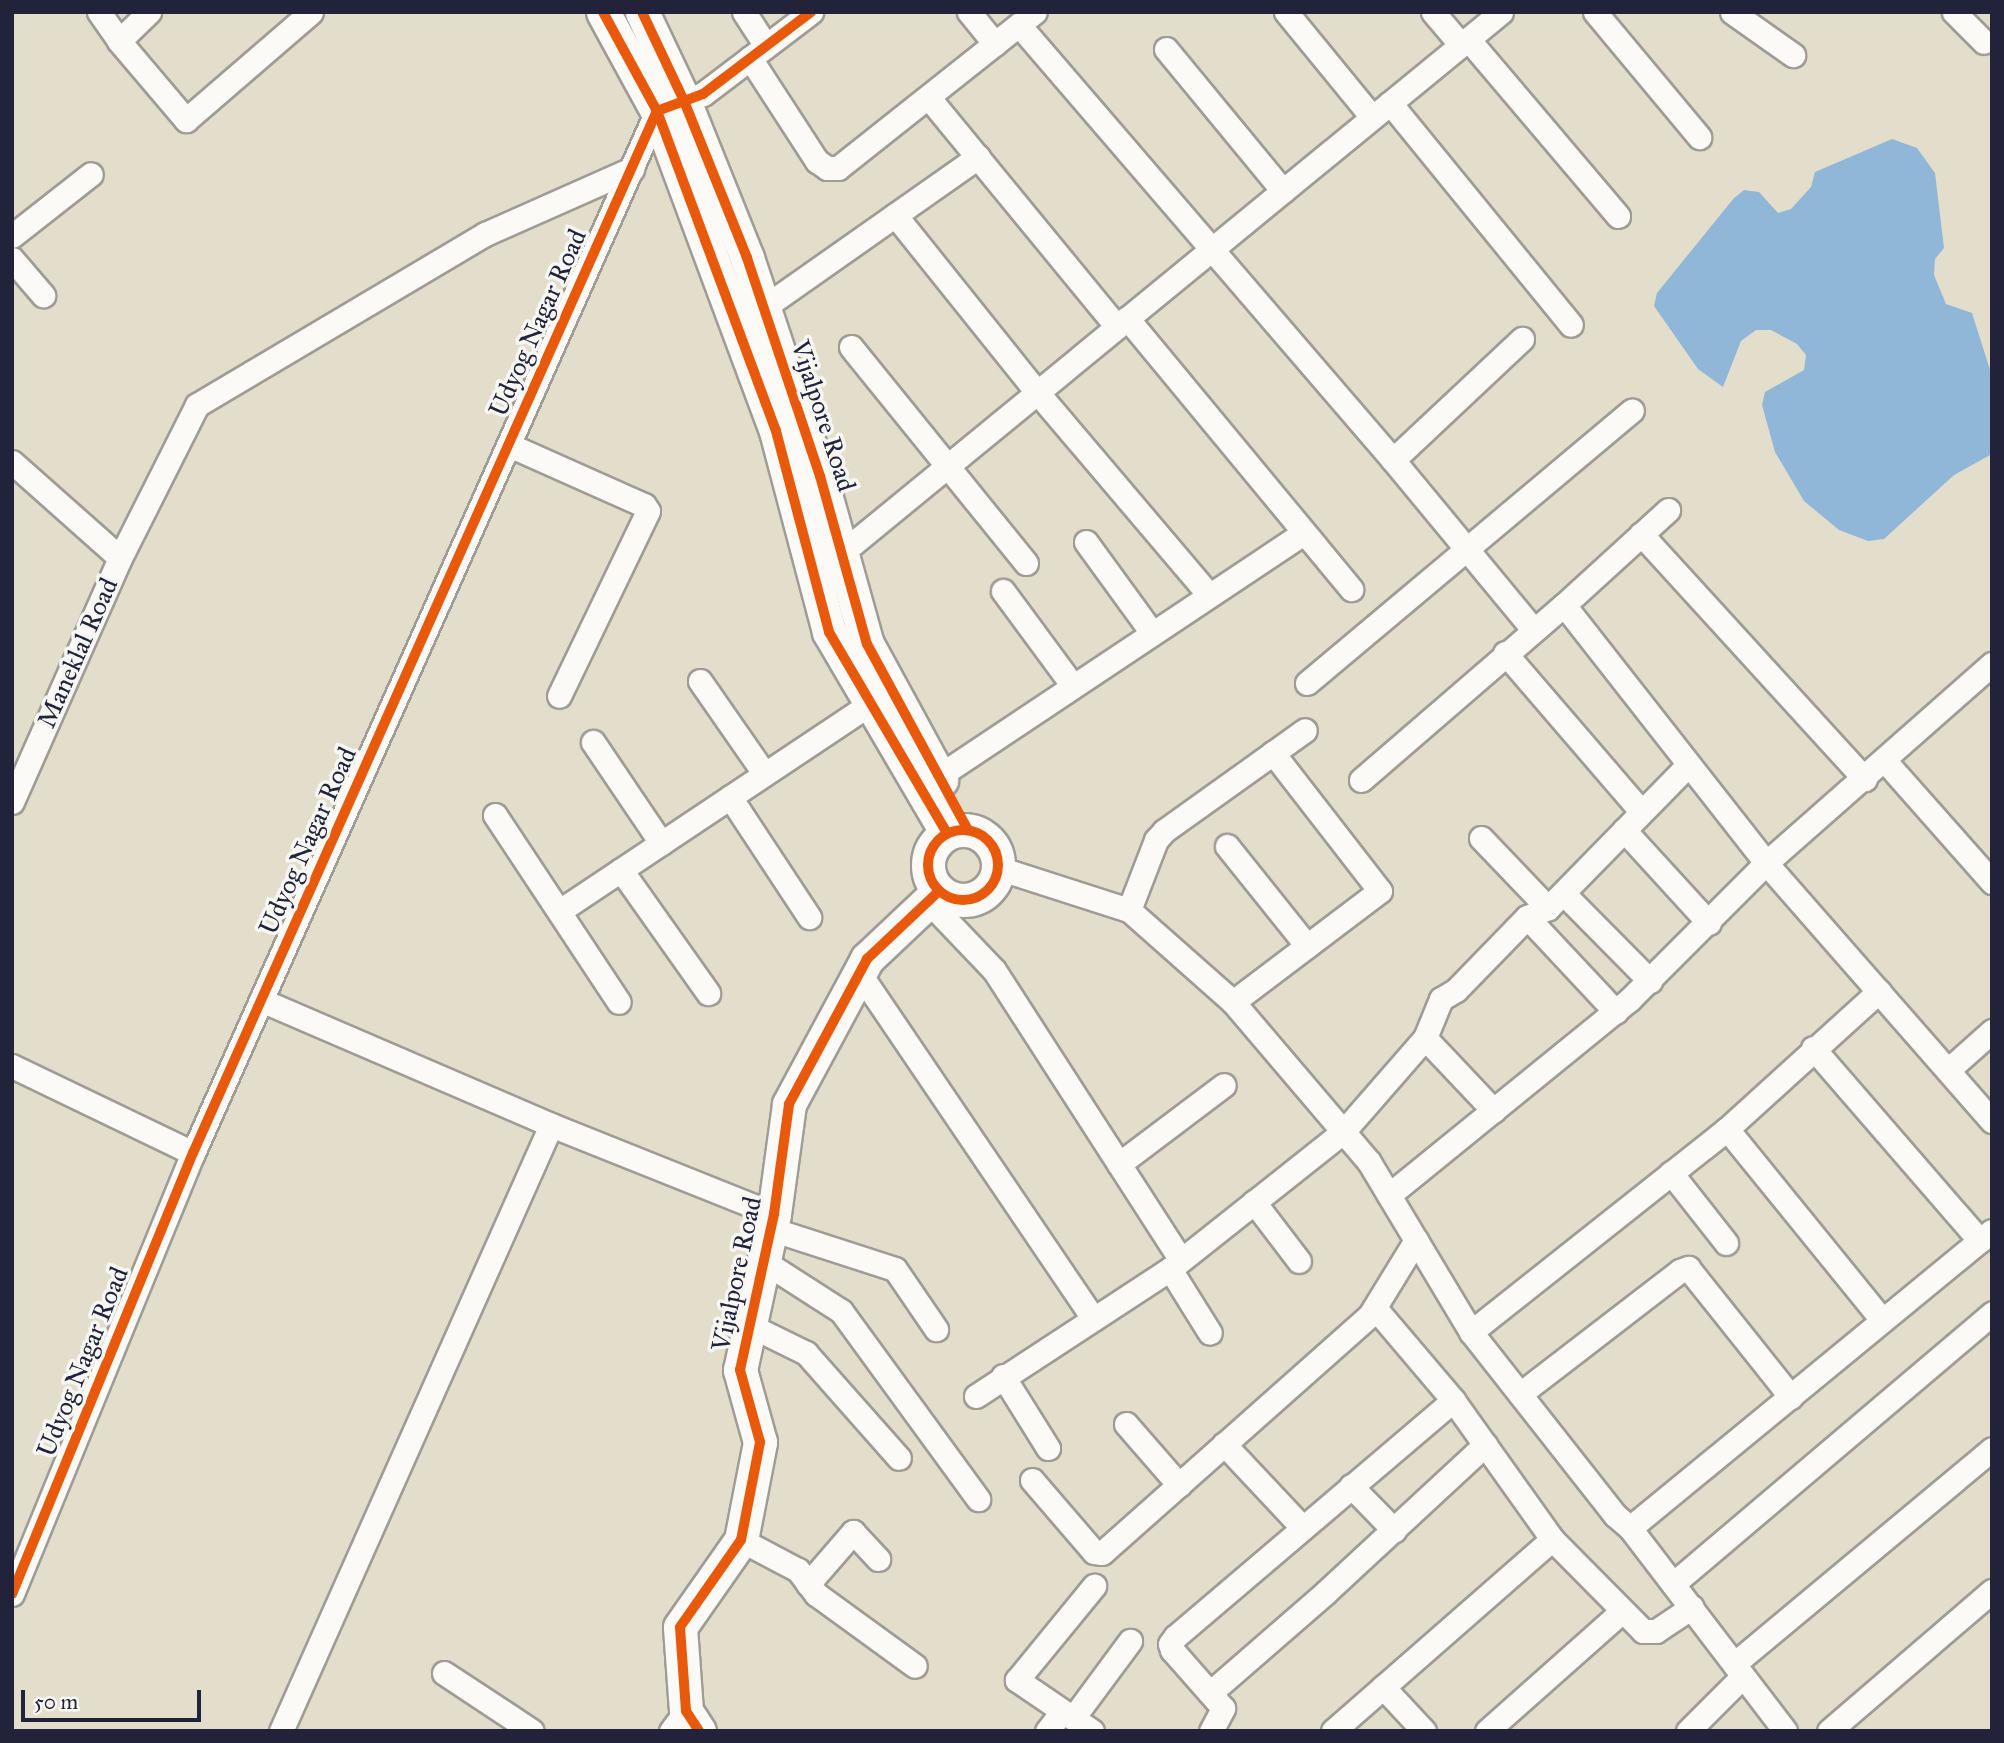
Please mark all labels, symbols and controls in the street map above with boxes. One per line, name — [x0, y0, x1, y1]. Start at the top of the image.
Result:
street label: Udyog Nagar Road — [483, 224, 593, 422]
street label: Vijalpore Road — [784, 336, 862, 496]
street label: Maneklal Road — [31, 573, 125, 733]
street label: Udyog Nagar Road — [253, 742, 363, 940]
street label: Vijalpore Road — [705, 1194, 769, 1354]
street label: Udyog Nagar Road — [31, 1262, 135, 1462]
scale bar — [24, 1676, 205, 1720]
text: 50 m — [34, 1689, 78, 1715]

